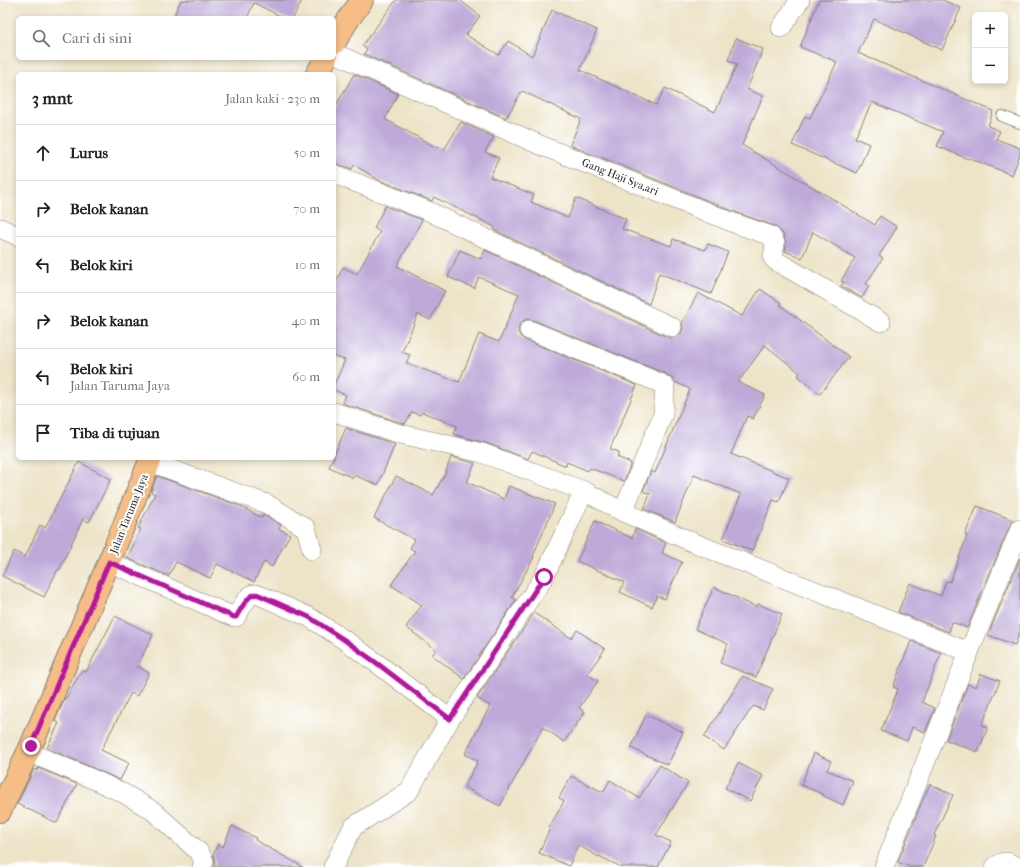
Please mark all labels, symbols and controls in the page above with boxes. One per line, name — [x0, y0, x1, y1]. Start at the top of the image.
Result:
map controls — [972, 12, 1008, 84]
button: + — [972, 12, 1008, 48]
search box — [16, 16, 336, 60]
icon: search — [30, 27, 52, 49]
text: Cari di sini — [62, 29, 132, 47]
button: − — [972, 48, 1008, 84]
text: 3 mnt — [32, 88, 73, 108]
text: Jalan kaki · 230 m — [225, 91, 320, 106]
icon: ahead — [32, 142, 54, 164]
text: Lurus — [70, 144, 108, 162]
text: 50 m — [294, 145, 320, 160]
street label: Gang Haji Sya,ari — [580, 156, 661, 199]
icon: right — [32, 198, 54, 220]
text: Belok kanan — [70, 200, 149, 218]
text: 70 m — [293, 201, 320, 216]
icon: left — [32, 254, 54, 276]
text: Belok kiri — [70, 256, 133, 274]
text: 10 m — [295, 257, 320, 272]
icon: right — [32, 310, 54, 332]
text: Belok kanan — [70, 312, 149, 330]
text: 40 m — [292, 313, 320, 328]
text: Belok kiri — [70, 360, 133, 378]
icon: left — [32, 366, 54, 388]
text: 60 m — [292, 369, 320, 384]
text: Jalan Taruma Jaya — [70, 378, 170, 393]
icon: arrive — [32, 422, 54, 444]
text: Tiba di tujuan — [70, 424, 160, 442]
street label: Jalan Taruma Jaya — [107, 472, 151, 557]
route start — [535, 568, 553, 586]
route end — [22, 737, 40, 755]

